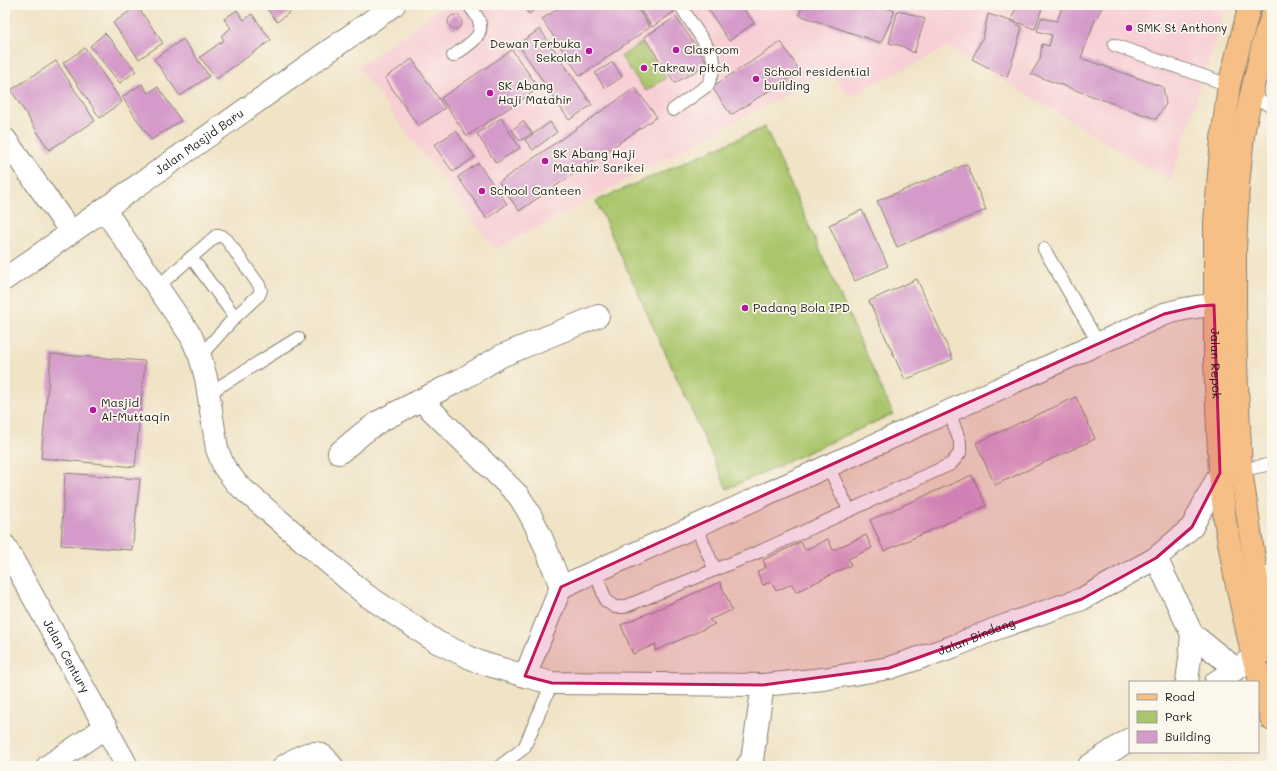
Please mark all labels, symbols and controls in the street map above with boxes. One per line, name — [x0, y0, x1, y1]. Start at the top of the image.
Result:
place label: SMK St Anthony — [1137, 19, 1227, 35]
marker: SMK St Anthony — [1124, 23, 1134, 33]
place label: Dewan Terbuka Sekolah — [490, 35, 581, 65]
place label: Clasroom — [684, 41, 739, 57]
marker: Clasroom — [671, 45, 681, 55]
marker: Dewan Terbuka Sekolah — [584, 46, 594, 56]
place label: Takraw pitch — [652, 59, 730, 75]
marker: Takraw pitch — [639, 63, 649, 73]
place label: School residential building — [764, 63, 870, 93]
marker: School residential building — [751, 74, 761, 84]
place label: SK Abang Haji Matahir — [498, 77, 572, 107]
marker: SK Abang Haji Matahir — [485, 88, 495, 98]
street label: Jalan Masjid Baru — [152, 104, 246, 178]
place label: SK Abang Haji Matahir Sarikei — [553, 145, 645, 175]
marker: SK Abang Haji Matahir Sarikei — [540, 156, 550, 166]
place label: School Canteen — [490, 182, 581, 198]
marker: School Canteen — [477, 186, 487, 196]
place label: Padang Bola IPD — [753, 299, 850, 315]
marker: Padang Bola IPD — [740, 303, 750, 313]
street label: Jalan Repok — [1208, 328, 1226, 399]
place label: Masjid Al-Muttaqin — [101, 394, 170, 424]
marker: Masjid Al-Muttaqin — [88, 405, 98, 415]
street label: Jalan Bindang — [936, 614, 1017, 658]
street label: Jalan Century — [40, 616, 94, 695]
legend — [1129, 681, 1259, 753]
text: Road — [1165, 688, 1195, 704]
text: Park — [1165, 708, 1192, 724]
text: Building — [1165, 728, 1211, 744]

